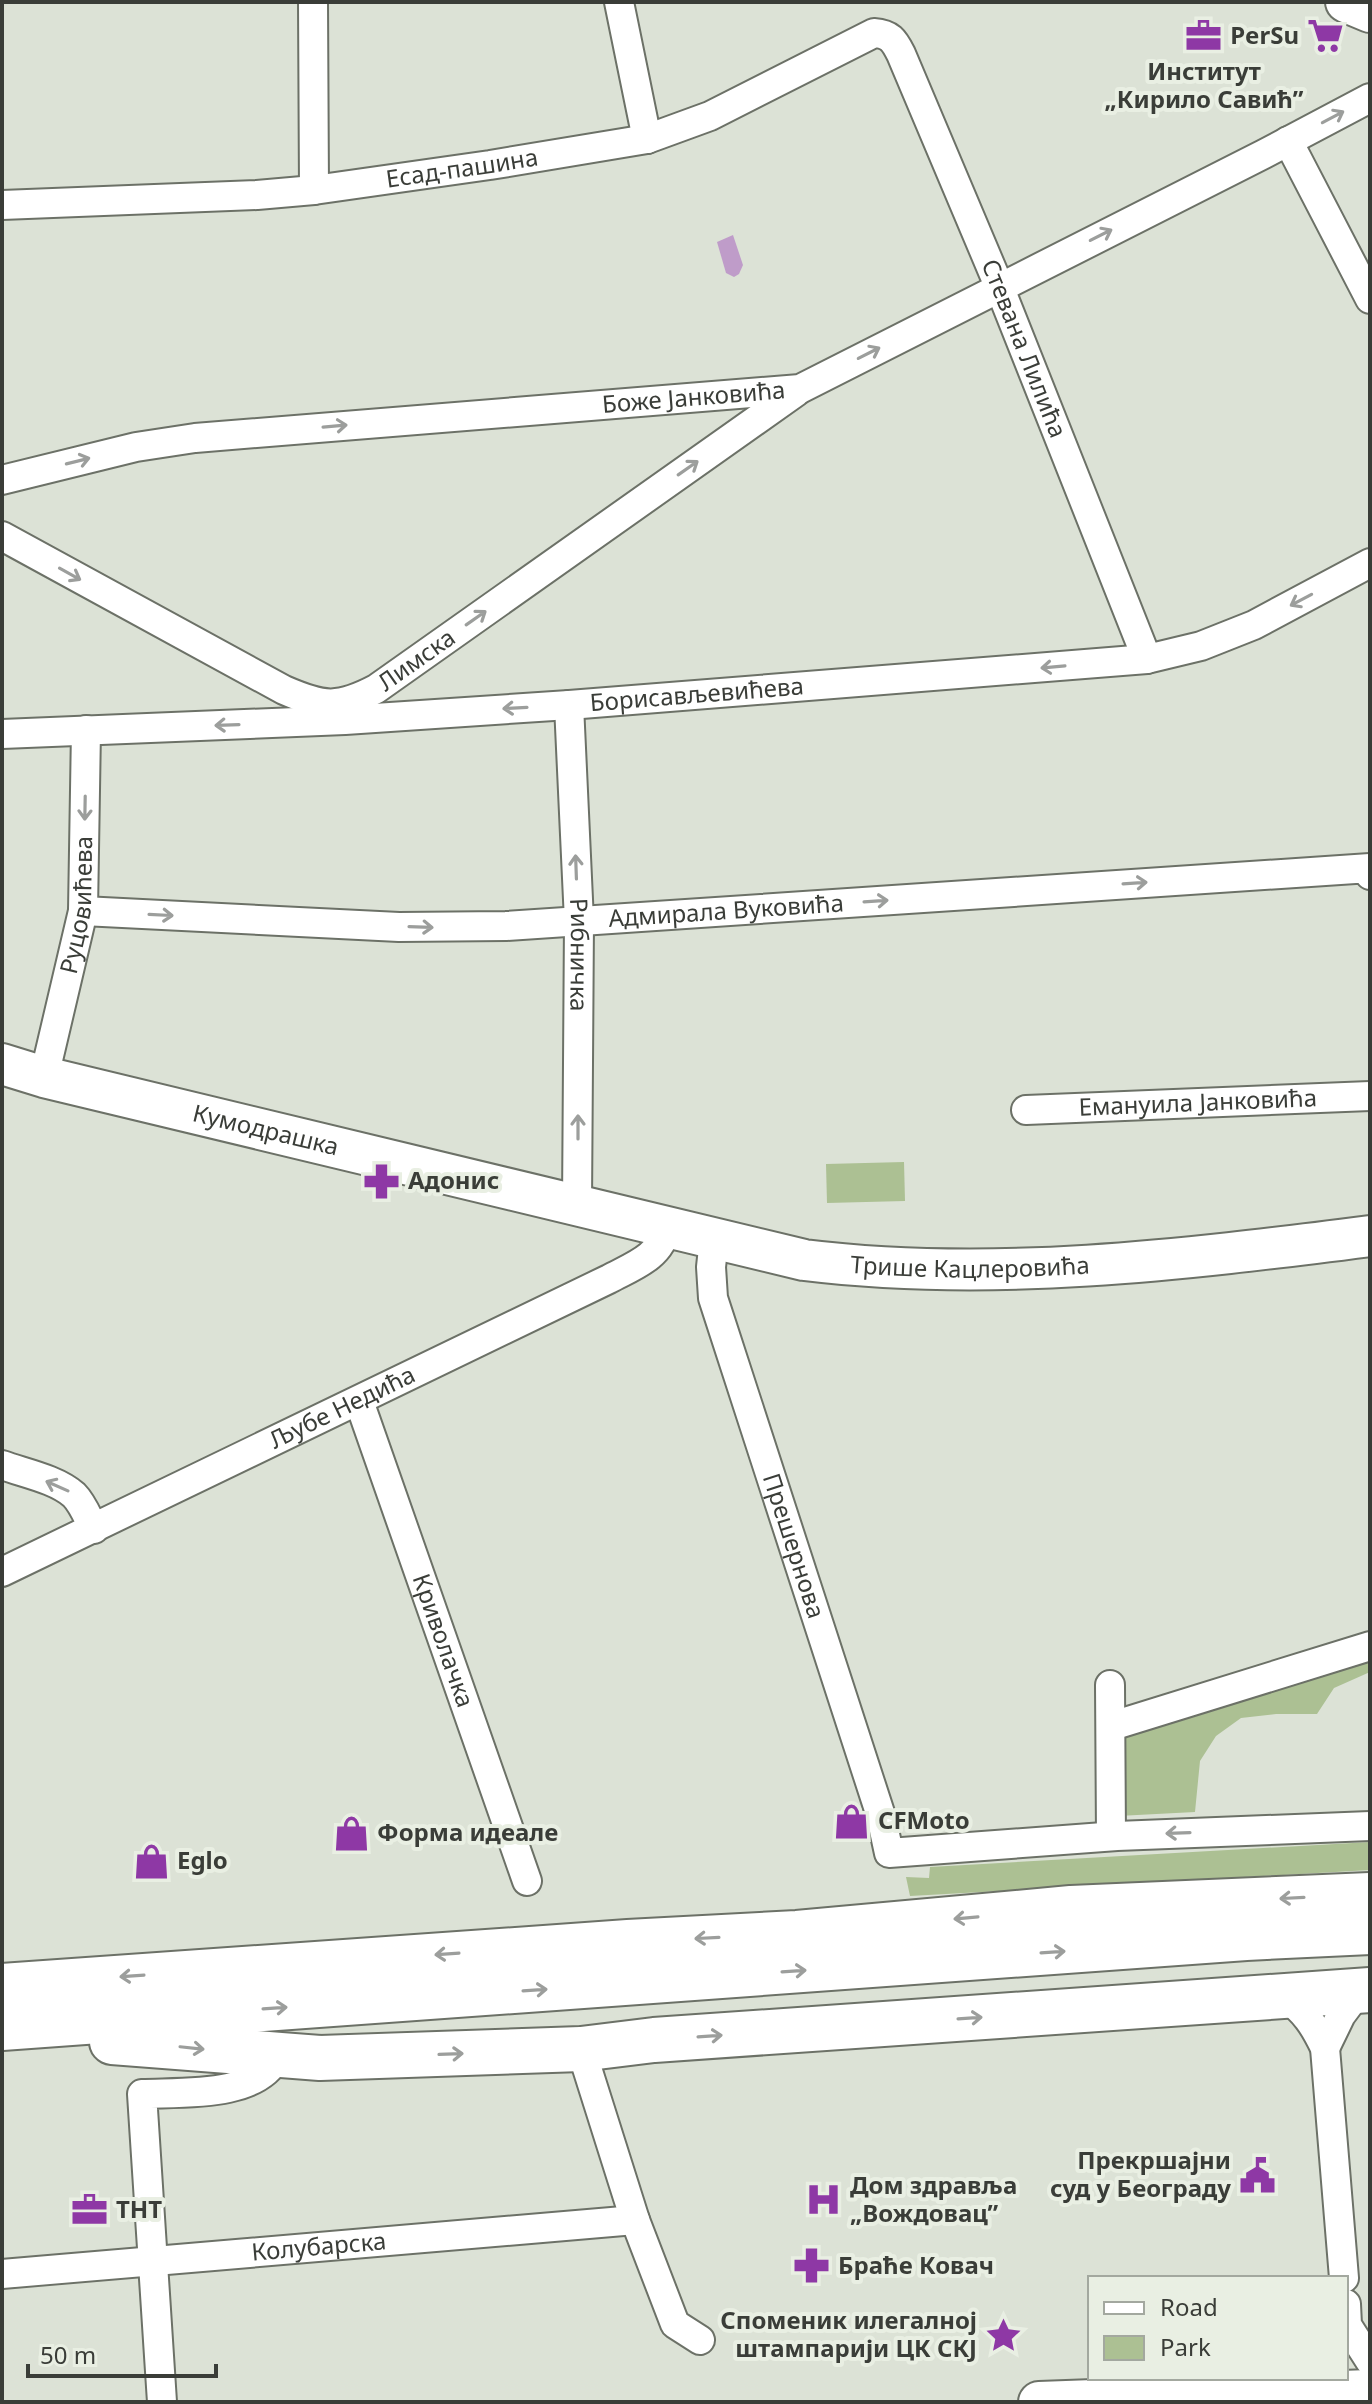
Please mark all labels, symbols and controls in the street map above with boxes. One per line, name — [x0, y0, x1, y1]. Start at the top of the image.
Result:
office icon: Институт „Кирило Савић” — [1185, 16, 1223, 54]
supermarket icon: PerSu — [1306, 17, 1344, 55]
place label: PerSu — [1230, 18, 1299, 51]
place label: Институт „Кирило Савић” — [1105, 54, 1304, 115]
one-way arrow — [1320, 109, 1344, 125]
street label: Есад-пашина — [384, 139, 540, 195]
one-way arrow — [1089, 227, 1113, 243]
street label: Стевана Лилића — [975, 254, 1076, 442]
one-way arrow — [857, 344, 880, 360]
street label: Боже Јанковића — [601, 372, 786, 420]
one-way arrow — [321, 418, 348, 433]
one-way arrow — [64, 453, 90, 468]
one-way arrow — [677, 460, 699, 476]
one-way arrow — [58, 567, 82, 582]
one-way arrow — [1290, 593, 1314, 608]
one-way arrow — [465, 610, 487, 626]
street label: Лимска — [371, 620, 461, 698]
one-way arrow — [1040, 660, 1067, 675]
street label: Борисављевићева — [588, 668, 805, 718]
one-way arrow — [502, 701, 529, 716]
one-way arrow — [214, 717, 241, 732]
one-way arrow — [77, 794, 93, 821]
street label: Руцовићева — [51, 836, 99, 977]
one-way arrow — [569, 854, 584, 881]
one-way arrow — [1121, 875, 1148, 890]
street label: Адмирала Вуковића — [607, 885, 845, 934]
one-way arrow — [862, 893, 889, 908]
street label: Рибничка — [563, 897, 597, 1011]
one-way arrow — [147, 908, 174, 923]
one-way arrow — [407, 920, 434, 935]
street label: Емануила Јанковића — [1078, 1080, 1318, 1123]
street label: Кумодрашка — [190, 1095, 342, 1162]
one-way arrow — [570, 1114, 586, 1141]
pharmacy icon: Адонис — [363, 1162, 401, 1200]
place label: Адонис — [408, 1163, 499, 1196]
street label: Трише Кацлеровића — [849, 1247, 1090, 1285]
street label: Љубе Недића — [263, 1357, 420, 1456]
street label: Прешернова — [756, 1469, 834, 1622]
one-way arrow — [45, 1478, 69, 1493]
street label: Криволачка — [406, 1569, 483, 1712]
shop icon: CFMoto — [833, 1802, 871, 1840]
place label: CFMoto — [878, 1803, 970, 1836]
shop icon: Форма идеале — [332, 1814, 370, 1852]
place label: Форма идеале — [377, 1815, 558, 1848]
one-way arrow — [1165, 1826, 1192, 1841]
shop icon: Eglo — [132, 1842, 170, 1880]
place label: Eglo — [177, 1843, 228, 1876]
one-way arrow — [1279, 1891, 1306, 1906]
one-way arrow — [953, 1911, 980, 1926]
one-way arrow — [694, 1931, 720, 1946]
one-way arrow — [1039, 1944, 1066, 1959]
one-way arrow — [434, 1947, 461, 1962]
one-way arrow — [780, 1963, 807, 1978]
one-way arrow — [119, 1969, 146, 1984]
one-way arrow — [521, 1982, 548, 1997]
one-way arrow — [261, 2000, 288, 2015]
one-way arrow — [956, 2010, 983, 2025]
one-way arrow — [696, 2028, 723, 2043]
one-way arrow — [178, 2041, 204, 2056]
one-way arrow — [437, 2046, 464, 2061]
place label: Прекршајни суд у Београду — [1050, 2143, 1231, 2204]
public building icon: Прекршајни суд у Београду — [1238, 2156, 1276, 2194]
place label: Дом здравља „Вождовац” — [850, 2168, 1017, 2229]
hospital icon: Дом здравља „Вождовац” — [805, 2181, 843, 2219]
office icon: ТНТ — [71, 2191, 109, 2229]
place label: ТНТ — [116, 2192, 162, 2225]
street label: Колубарска — [250, 2223, 387, 2268]
pharmacy icon: Браће Ковач — [793, 2247, 831, 2285]
place label: Браће Ковач — [838, 2248, 994, 2281]
legend — [1088, 2276, 1348, 2380]
text: Road — [1160, 2290, 1218, 2323]
place label: Споменик илегалној штампарији ЦК СКЈ — [720, 2303, 977, 2364]
place icon: Споменик илегалној штампарији ЦК СКЈ — [984, 2316, 1022, 2354]
scale bar — [28, 2328, 216, 2378]
text: Park — [1160, 2330, 1211, 2363]
text: 50 m — [40, 2338, 96, 2371]

